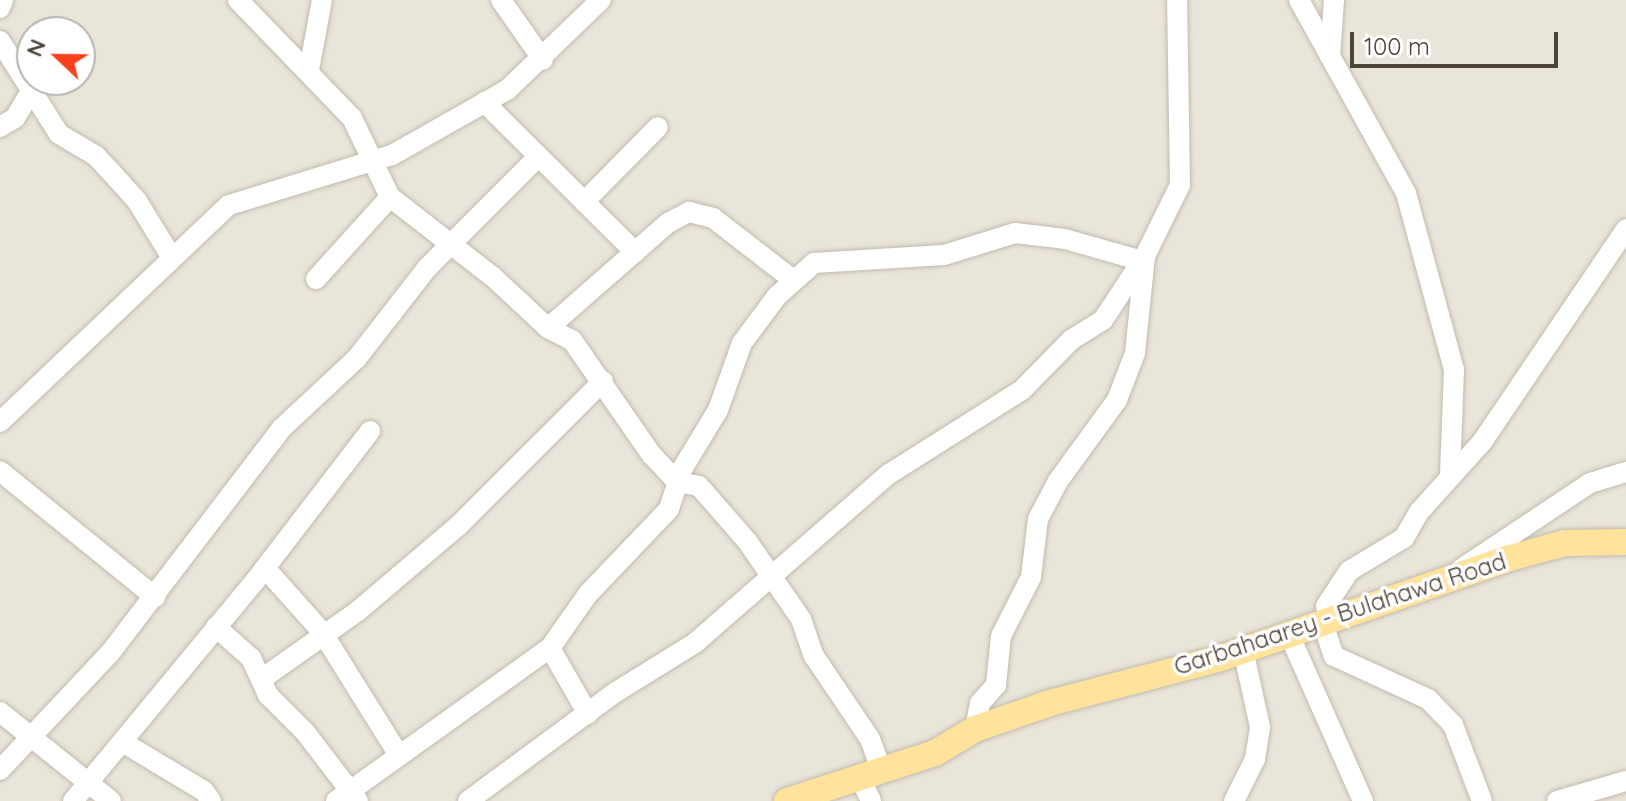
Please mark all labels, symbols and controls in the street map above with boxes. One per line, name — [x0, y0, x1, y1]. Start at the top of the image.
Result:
north arrow — [16, 16, 96, 96]
scale bar — [1354, 16, 1562, 66]
text: 100 m — [1364, 31, 1430, 61]
text: N — [20, 35, 52, 61]
street label: Garbahaarey - Bulahawa Road — [1170, 547, 1510, 681]

